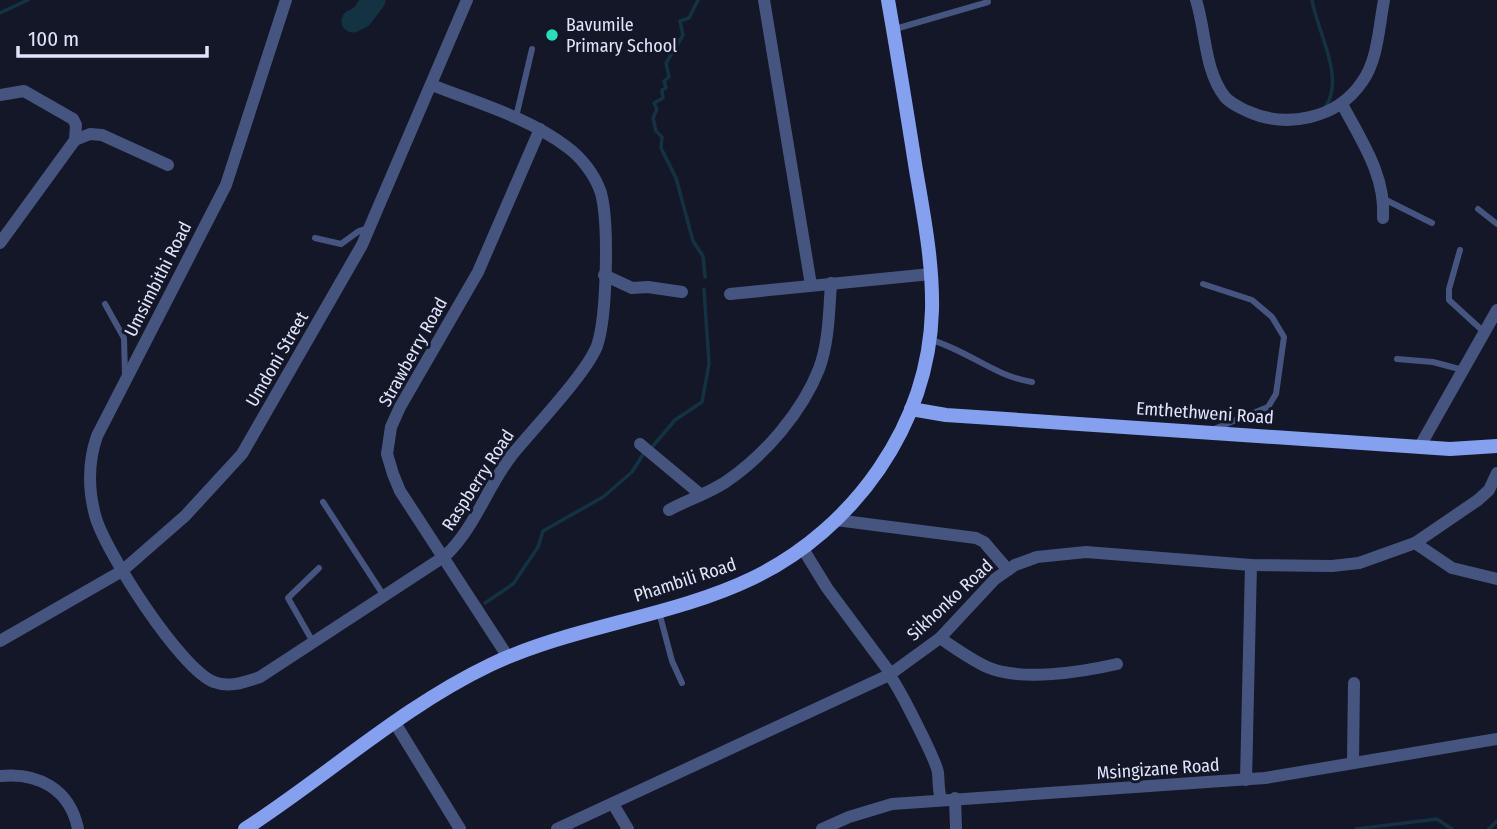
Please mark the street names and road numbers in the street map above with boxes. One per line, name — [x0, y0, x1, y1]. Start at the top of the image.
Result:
street label: Umsimbithi Road — [120, 218, 196, 340]
street label: Strawberry Road — [374, 293, 452, 411]
street label: Umdoni Street — [241, 307, 313, 410]
street label: Emthethweni Road — [1135, 397, 1275, 429]
street label: Raspberry Road — [437, 425, 519, 535]
street label: Phambili Road — [631, 553, 739, 607]
street label: Sikhonko Road — [902, 555, 998, 645]
street label: Msingizane Road — [1096, 754, 1220, 784]

